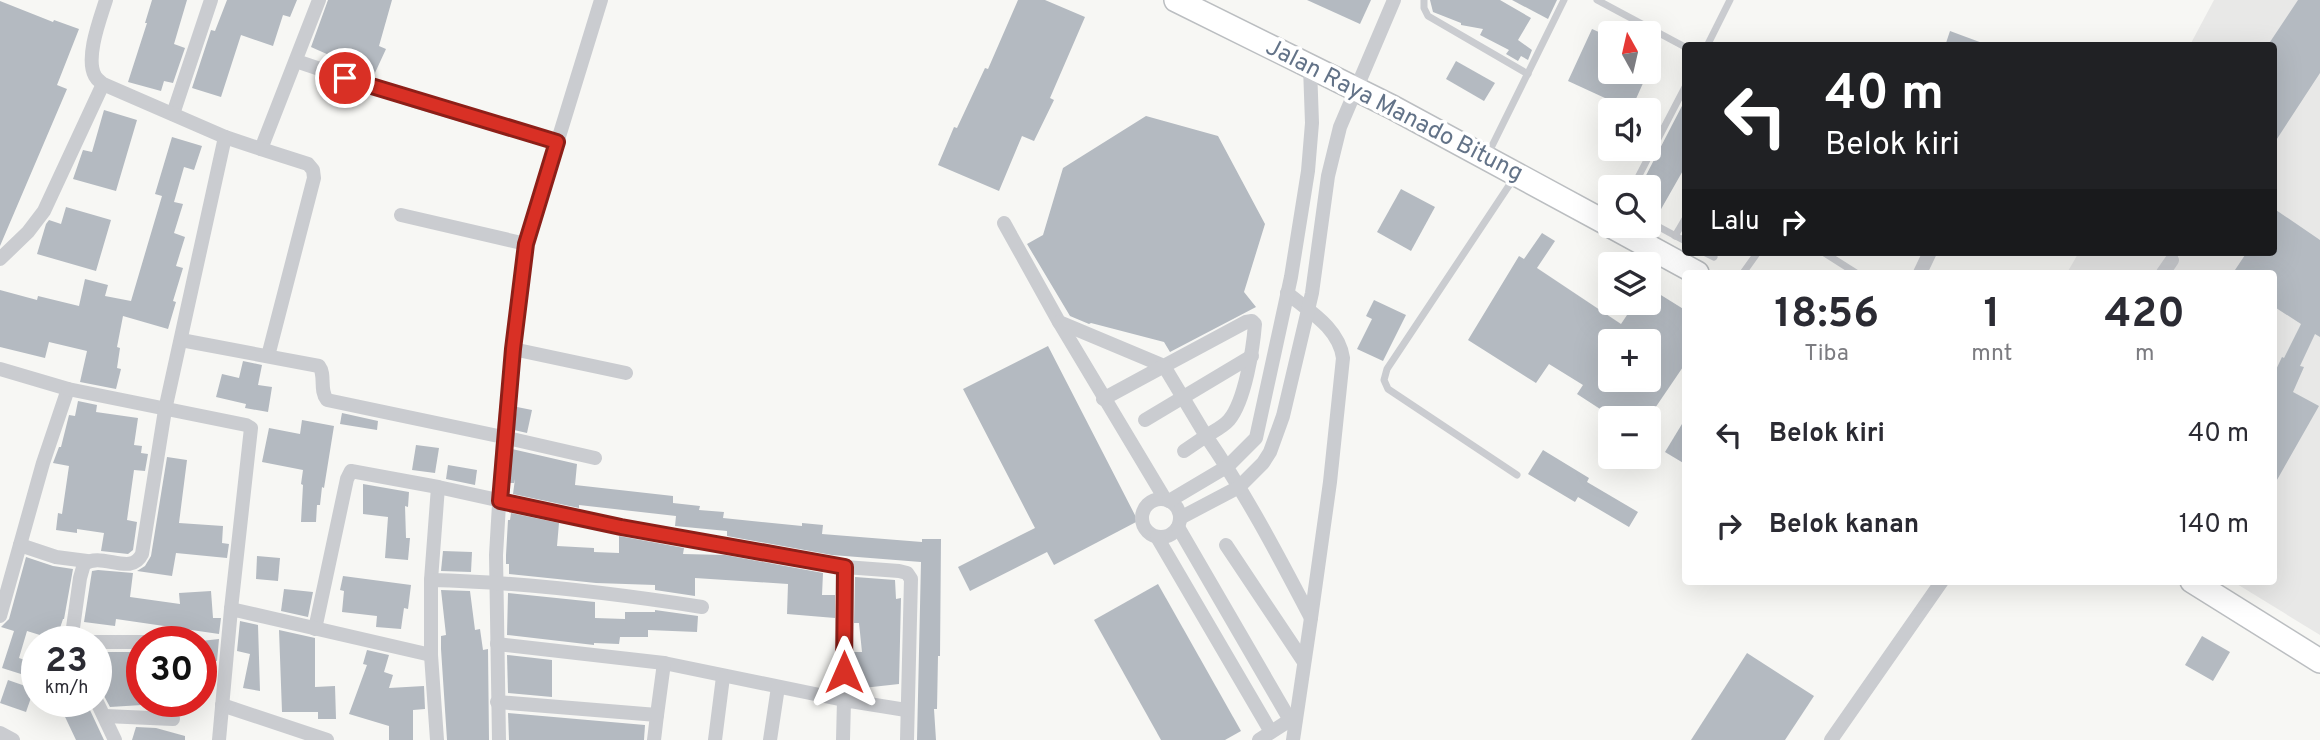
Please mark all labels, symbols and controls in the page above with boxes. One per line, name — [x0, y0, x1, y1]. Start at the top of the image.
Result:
north arrow — [1598, 21, 1661, 84]
map controls — [1598, 21, 1661, 469]
street label: Jalan Raya Manado Bitung — [1260, 33, 1528, 189]
pin — [315, 48, 375, 108]
icon: arrive — [326, 59, 364, 97]
text: 40 m — [1825, 65, 1944, 127]
icon: left — [1710, 70, 1801, 161]
button: sound — [1598, 98, 1661, 161]
text: Belok kiri — [1825, 126, 1960, 166]
button: search — [1598, 175, 1661, 238]
icon: right — [1774, 203, 1812, 241]
text: Lalu — [1710, 206, 1760, 239]
button: layers — [1598, 252, 1661, 315]
text: 18:56 — [1774, 289, 1879, 342]
text: 1 — [1983, 289, 2000, 342]
text: 420 — [2105, 289, 2185, 342]
button: + — [1598, 329, 1661, 392]
text: Tiba — [1804, 340, 1849, 369]
text: mnt — [1971, 340, 2012, 369]
text: m — [2135, 340, 2154, 369]
button: − — [1598, 406, 1661, 469]
icon: left — [1710, 416, 1748, 454]
text: Belok kiri — [1769, 418, 1885, 451]
text: 40 m — [2188, 418, 2249, 451]
icon: right — [1710, 507, 1748, 545]
text: Belok kanan — [1769, 509, 1919, 542]
text: 140 m — [2179, 509, 2249, 542]
speed limit sign: 30 — [126, 626, 217, 717]
position arrow — [807, 635, 881, 709]
text: 23 — [45, 640, 88, 684]
text: km/h — [45, 677, 88, 700]

